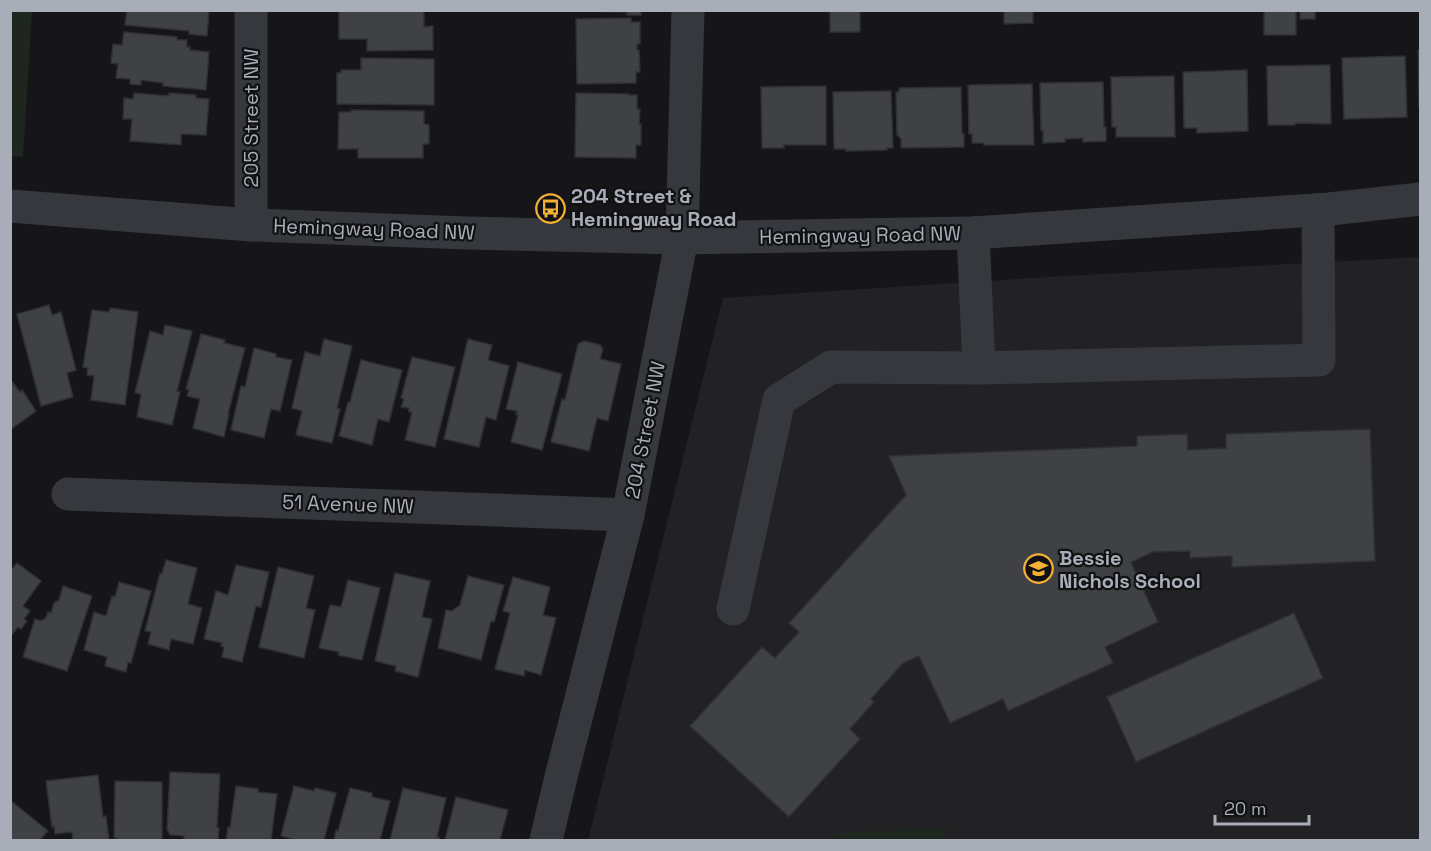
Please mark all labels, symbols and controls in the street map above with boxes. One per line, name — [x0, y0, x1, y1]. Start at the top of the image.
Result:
street label: 205 Street NW — [238, 48, 264, 188]
place label: 204 Street & Hemingway Road — [571, 183, 737, 232]
bus stop icon: 204 Street & Hemingway Road — [534, 192, 566, 224]
street label: Hemingway Road NW — [273, 212, 475, 246]
street label: Hemingway Road NW — [759, 220, 961, 250]
street label: 204 Street NW — [619, 359, 671, 501]
street label: 51 Avenue NW — [282, 489, 414, 519]
place label: Bessie Nichols School — [1059, 545, 1201, 594]
school or university icon: Bessie Nichols School — [1022, 553, 1054, 585]
scale bar — [1215, 788, 1310, 826]
text: 20 m — [1224, 797, 1267, 820]

